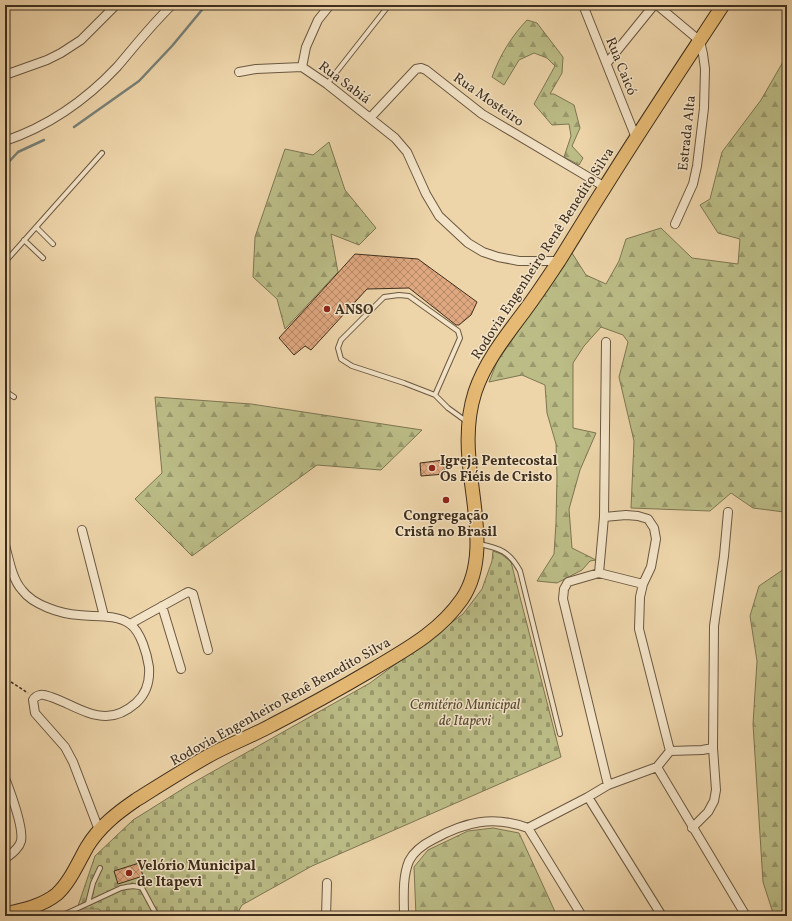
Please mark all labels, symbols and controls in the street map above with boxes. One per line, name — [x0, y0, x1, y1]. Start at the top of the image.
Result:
street label: Rua Caicó — [600, 35, 641, 99]
street label: Rua Sabiá — [314, 57, 374, 109]
street label: Rua Mosteiro — [449, 69, 527, 132]
street label: Estrada Alta — [674, 94, 701, 172]
street label: Rodovia Engenheiro Renê Benedito Silva — [467, 144, 619, 364]
place label: ANSO — [335, 301, 373, 320]
marker: ANSO — [322, 304, 332, 314]
place label: Igreja Pentecostal Os Fiéis de Cristo — [440, 452, 558, 487]
marker: Igreja Pentecostal Os Fiéis de Cristo — [427, 463, 437, 473]
marker: Congregação Cristã no Brasil — [441, 495, 451, 505]
place label: Congregação Cristã no Brasil — [395, 507, 497, 542]
street label: Rodovia Engenheiro Renê Benedito Silva — [167, 634, 394, 771]
park label: Cemitério Municipal de Itapevi — [410, 696, 521, 731]
place label: Velório Municipal de Itapevi — [137, 857, 256, 892]
marker: Velório Municipal de Itapevi — [124, 868, 134, 878]

